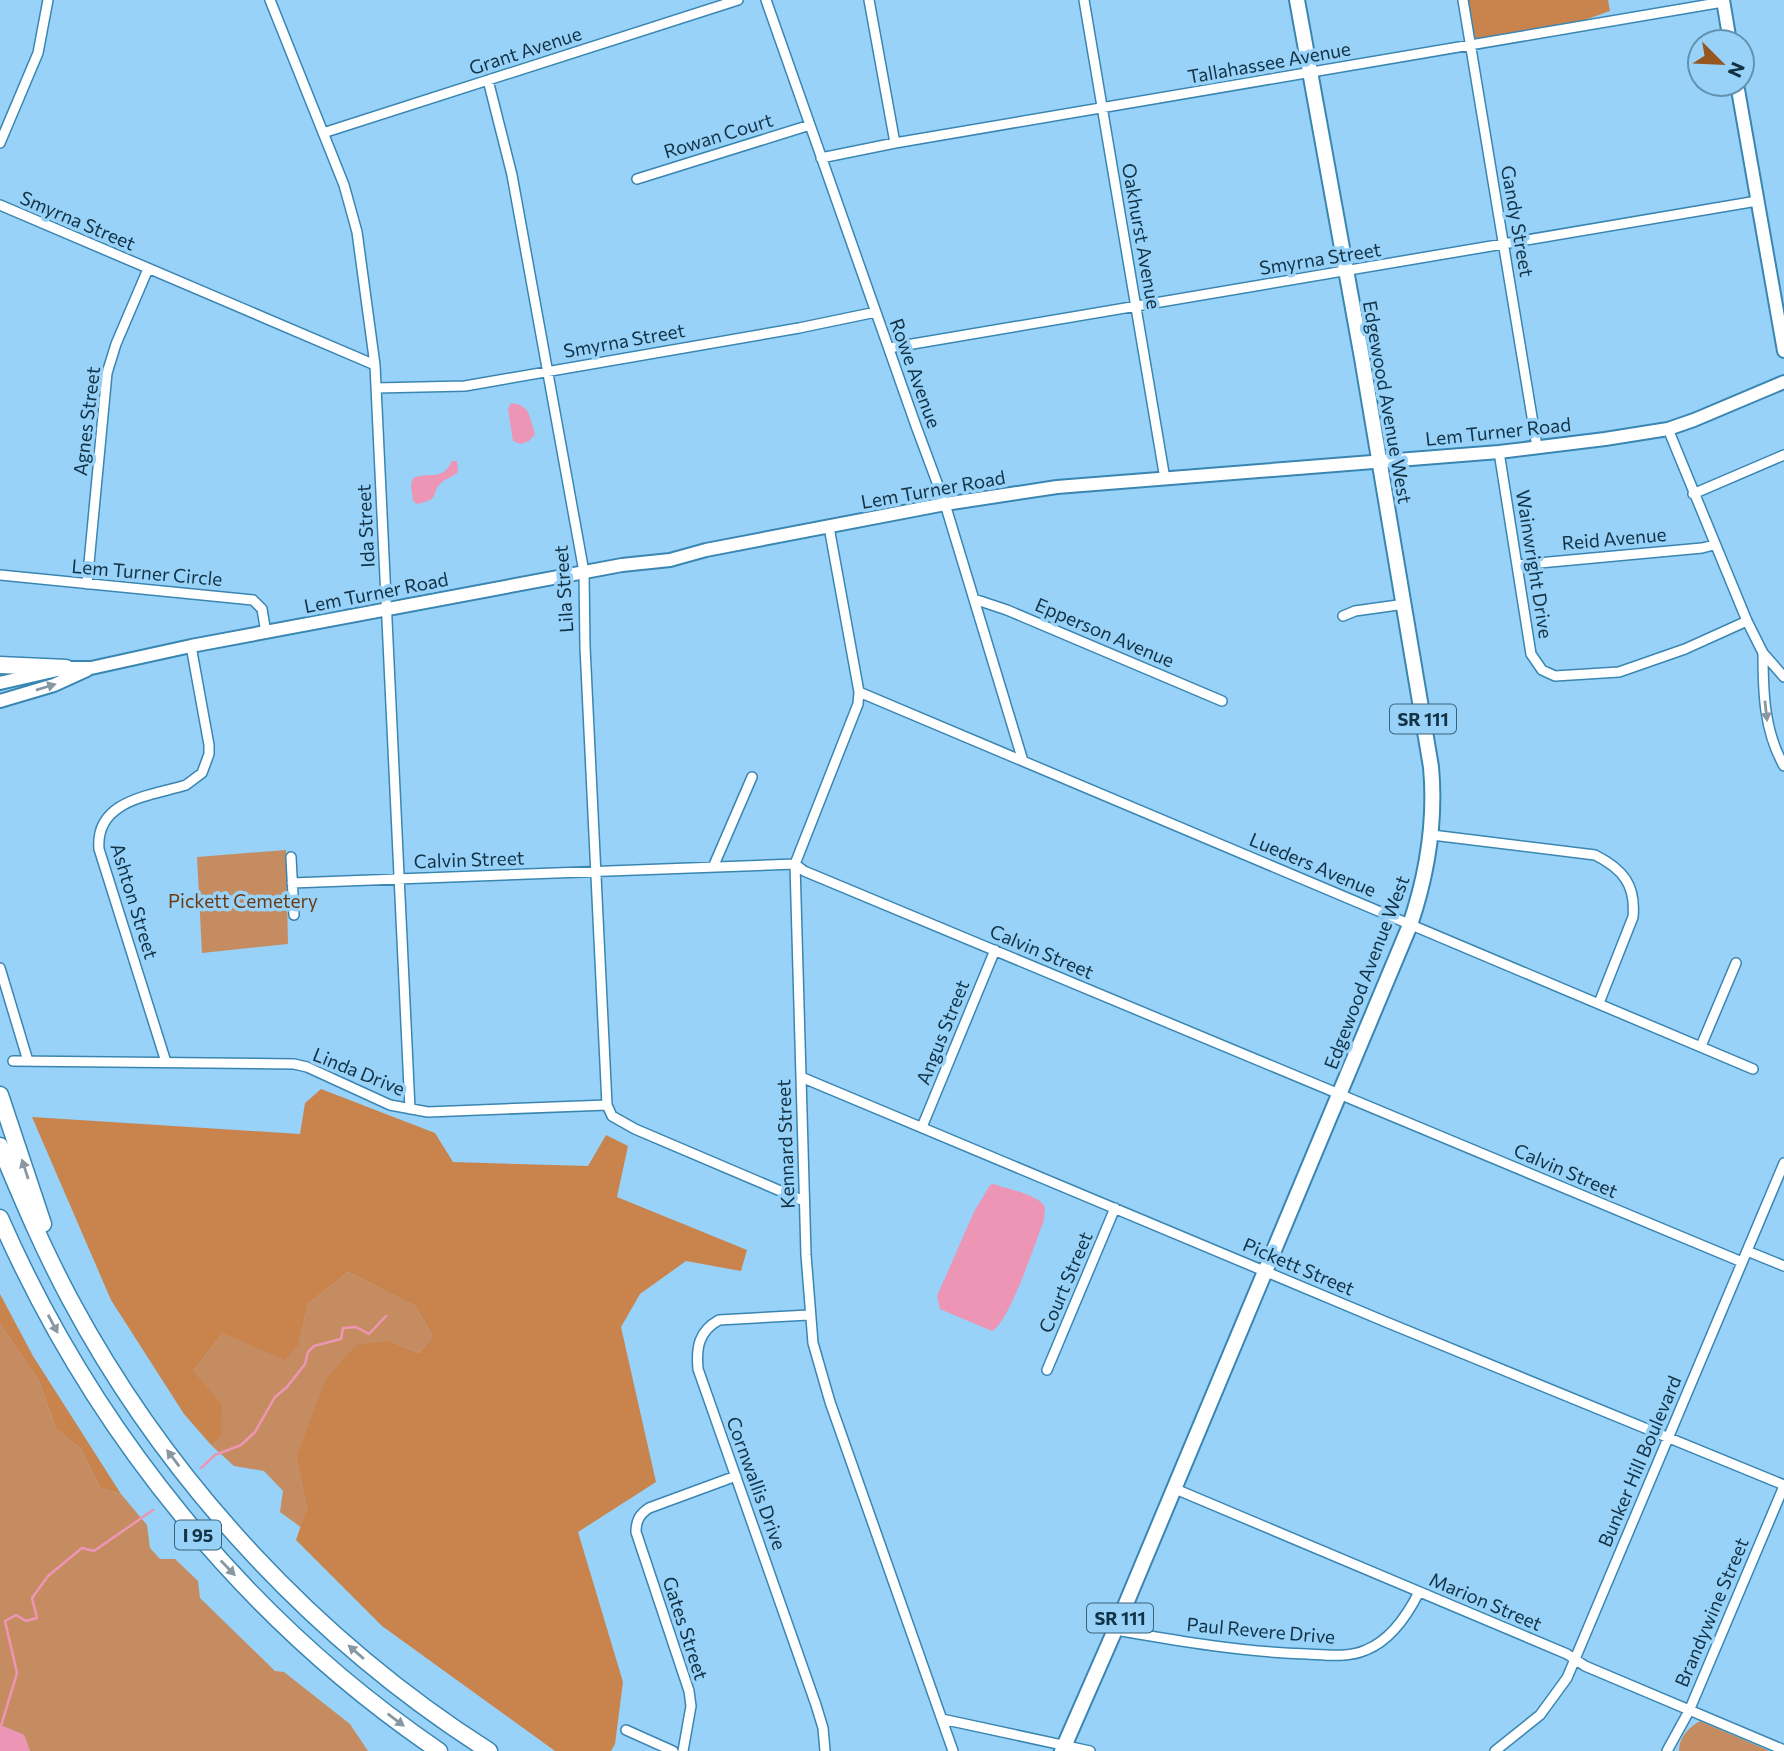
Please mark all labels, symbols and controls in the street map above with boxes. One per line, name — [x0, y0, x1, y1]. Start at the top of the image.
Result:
street label: Grant Avenue — [466, 21, 584, 79]
north arrow — [1686, 28, 1756, 98]
street label: Tallahassee Avenue — [1186, 36, 1352, 88]
text: N — [1724, 59, 1750, 81]
street label: Rowan Court — [661, 107, 776, 163]
street label: Oakhurst Avenue — [1118, 161, 1166, 311]
street label: Gandy Street — [1497, 163, 1539, 279]
street label: Smyrna Street — [17, 185, 139, 255]
street label: Smyrna Street — [1257, 237, 1383, 279]
street label: Edgewood Avenue West — [1359, 299, 1417, 506]
street label: Rowe Avenue — [886, 315, 946, 431]
street label: Smyrna Street — [561, 318, 687, 362]
street label: Agnes Street — [68, 365, 104, 477]
street label: Lem Turner Road — [1424, 412, 1572, 450]
street label: Lem Turner Road — [859, 465, 1007, 513]
street label: Ida Street — [351, 483, 379, 568]
street label: Wainwright Drive — [1512, 488, 1558, 640]
street label: Reid Avenue — [1561, 522, 1667, 554]
street label: Lila Street — [548, 544, 578, 634]
street label: Lem Turner Circle — [71, 554, 223, 590]
street label: Lem Turner Road — [302, 567, 450, 617]
street label: Epperson Avenue — [1032, 592, 1178, 672]
one-way arrow — [36, 682, 57, 692]
one-way arrow — [1761, 700, 1772, 722]
road number: SR 111 — [1390, 704, 1456, 734]
street label: Lueders Avenue — [1246, 827, 1380, 901]
street label: Ashton Street — [106, 840, 164, 962]
street label: Calvin Street — [413, 846, 525, 872]
street label: Edgewood Avenue West — [1318, 872, 1414, 1072]
park label: Pickett Cemetery — [168, 889, 318, 912]
street label: Calvin Street — [987, 919, 1098, 983]
street label: Angus Street — [911, 976, 974, 1088]
street label: Linda Drive — [310, 1042, 408, 1100]
street label: Kennard Street — [771, 1079, 799, 1209]
street label: Calvin Street — [1511, 1138, 1622, 1202]
one-way arrow — [19, 1158, 29, 1179]
street label: Court Street — [1033, 1228, 1097, 1336]
street label: Pickett Street — [1240, 1232, 1358, 1300]
one-way arrow — [47, 1314, 58, 1334]
street label: Bunker Hill Boulevard — [1592, 1372, 1686, 1550]
street label: Cornwallis Drive — [722, 1413, 792, 1553]
one-way arrow — [166, 1449, 180, 1467]
road number: I 95 — [175, 1520, 221, 1550]
street label: Brandywine Street — [1669, 1534, 1753, 1690]
one-way arrow — [220, 1559, 236, 1576]
street label: Marion Street — [1426, 1567, 1546, 1635]
street label: Gates Street — [658, 1573, 714, 1683]
road number: SR 111 — [1087, 1604, 1153, 1632]
street label: Paul Revere Drive — [1186, 1612, 1336, 1648]
one-way arrow — [347, 1644, 365, 1660]
one-way arrow — [387, 1713, 405, 1728]

